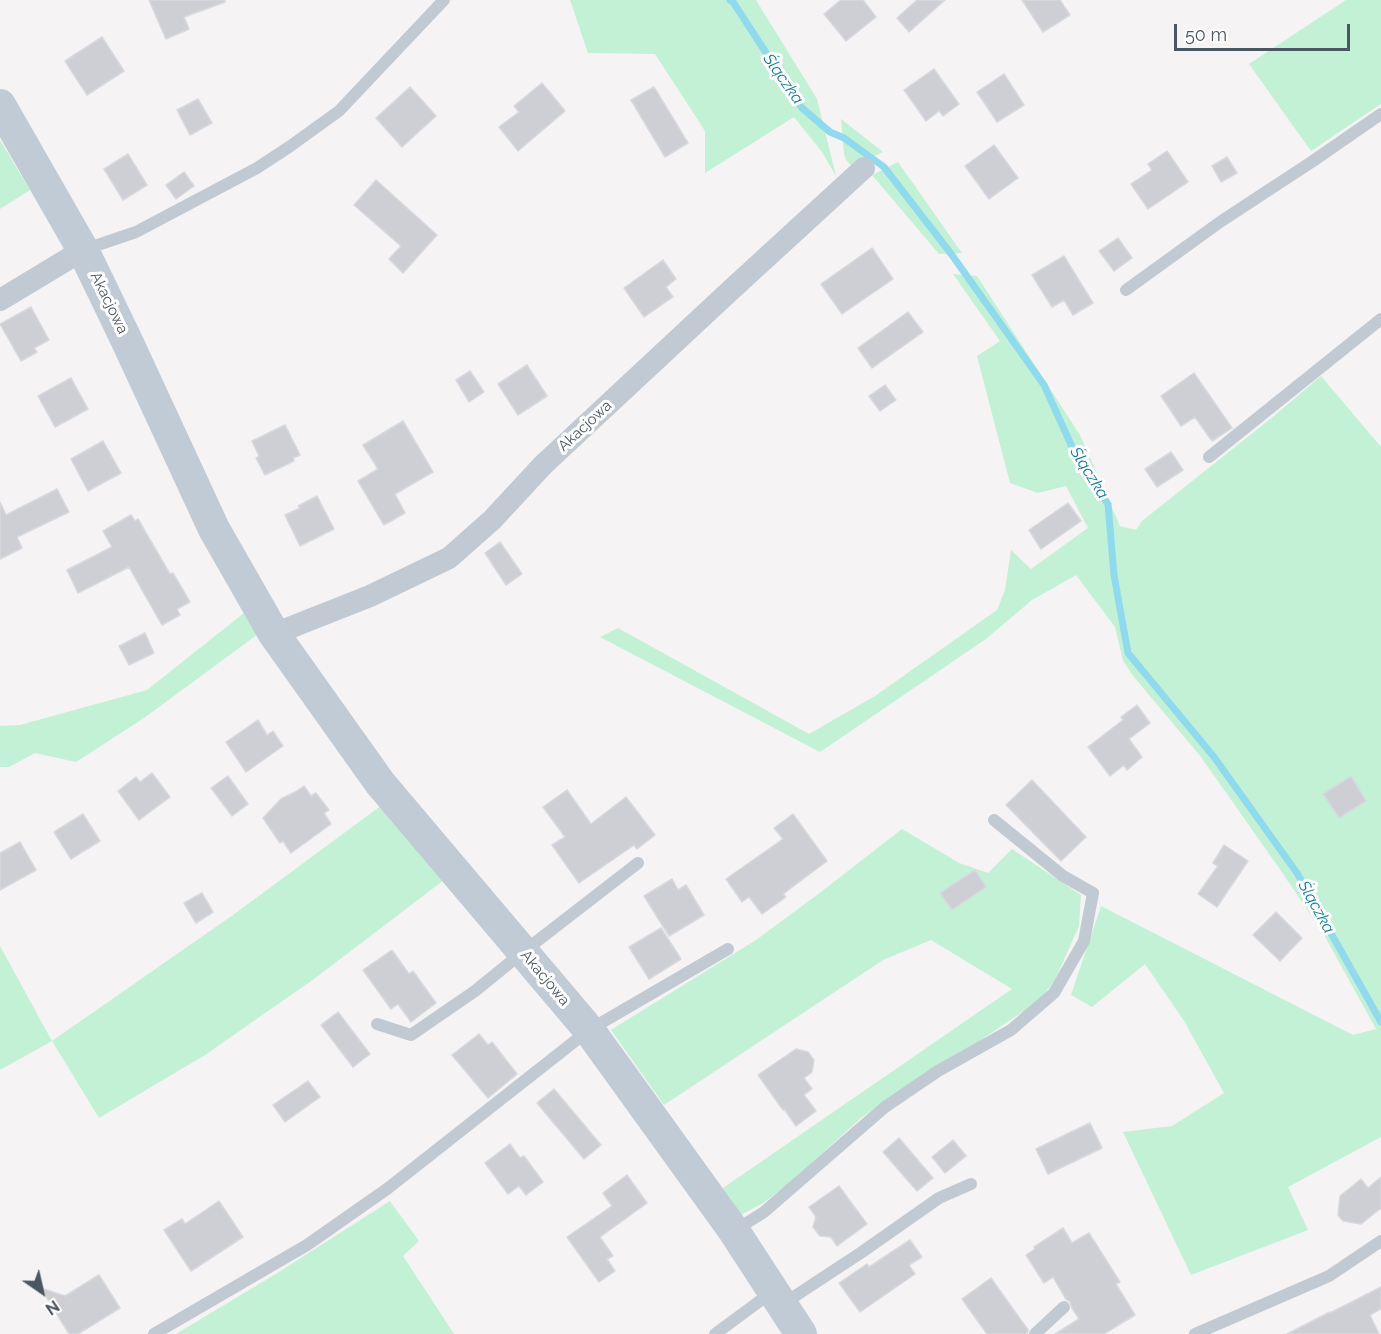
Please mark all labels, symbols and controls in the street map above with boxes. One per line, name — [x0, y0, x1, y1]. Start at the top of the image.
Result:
scale bar — [1177, 12, 1352, 50]
text: 50 m — [1185, 24, 1227, 45]
water label: Ślączka — [759, 50, 807, 108]
street label: Akacjowa — [86, 269, 132, 337]
street label: Akacjowa — [554, 397, 616, 455]
water label: Ślączka — [1066, 444, 1112, 502]
water label: Ślączka — [1294, 877, 1338, 937]
street label: Akacjowa — [517, 947, 573, 1009]
north arrow — [12, 1262, 72, 1322]
text: N — [42, 1296, 63, 1319]

